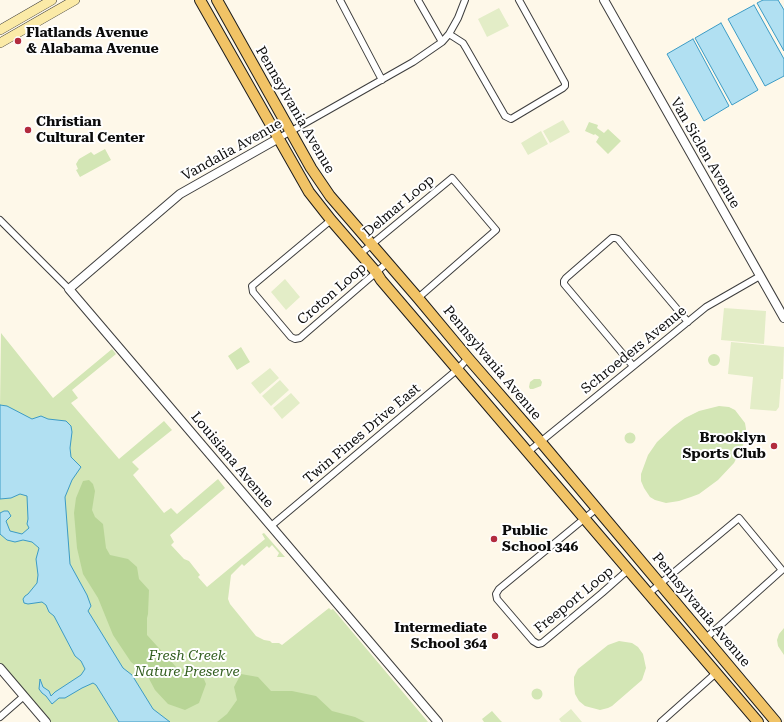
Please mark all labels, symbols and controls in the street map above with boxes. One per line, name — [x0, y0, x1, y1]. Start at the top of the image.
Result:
place label: Flatlands Avenue & Alabama Avenue — [26, 25, 159, 58]
marker: Flatlands Avenue & Alabama Avenue — [13, 36, 23, 46]
street label: Pennsylvania Avenue — [252, 44, 338, 176]
street label: Van Siclen Avenue — [667, 95, 743, 211]
place label: Christian Cultural Center — [36, 114, 145, 146]
street label: Vandalia Avenue — [179, 115, 285, 185]
marker: Christian Cultural Center — [23, 125, 33, 135]
street label: Delmar Loop — [360, 171, 438, 241]
street label: Croton Loop — [294, 260, 370, 328]
street label: Schroeders Avenue — [578, 302, 690, 398]
street label: Pennsylvania Avenue — [439, 303, 545, 423]
street label: Twin Pines Drive East — [300, 380, 424, 488]
street label: Louisiana Avenue — [187, 409, 277, 511]
place label: Brooklyn Sports Club — [682, 430, 766, 462]
marker: Brooklyn Sports Club — [769, 441, 779, 451]
place label: Public School 346 — [502, 523, 578, 556]
marker: Public School 346 — [489, 534, 499, 544]
street label: Pennsylvania Avenue — [648, 550, 754, 670]
street label: Freeport Loop — [531, 563, 617, 637]
place label: Intermediate School 364 — [394, 620, 487, 652]
marker: Intermediate School 364 — [490, 631, 500, 641]
park label: Fresh Creek Nature Preserve — [134, 648, 240, 680]

